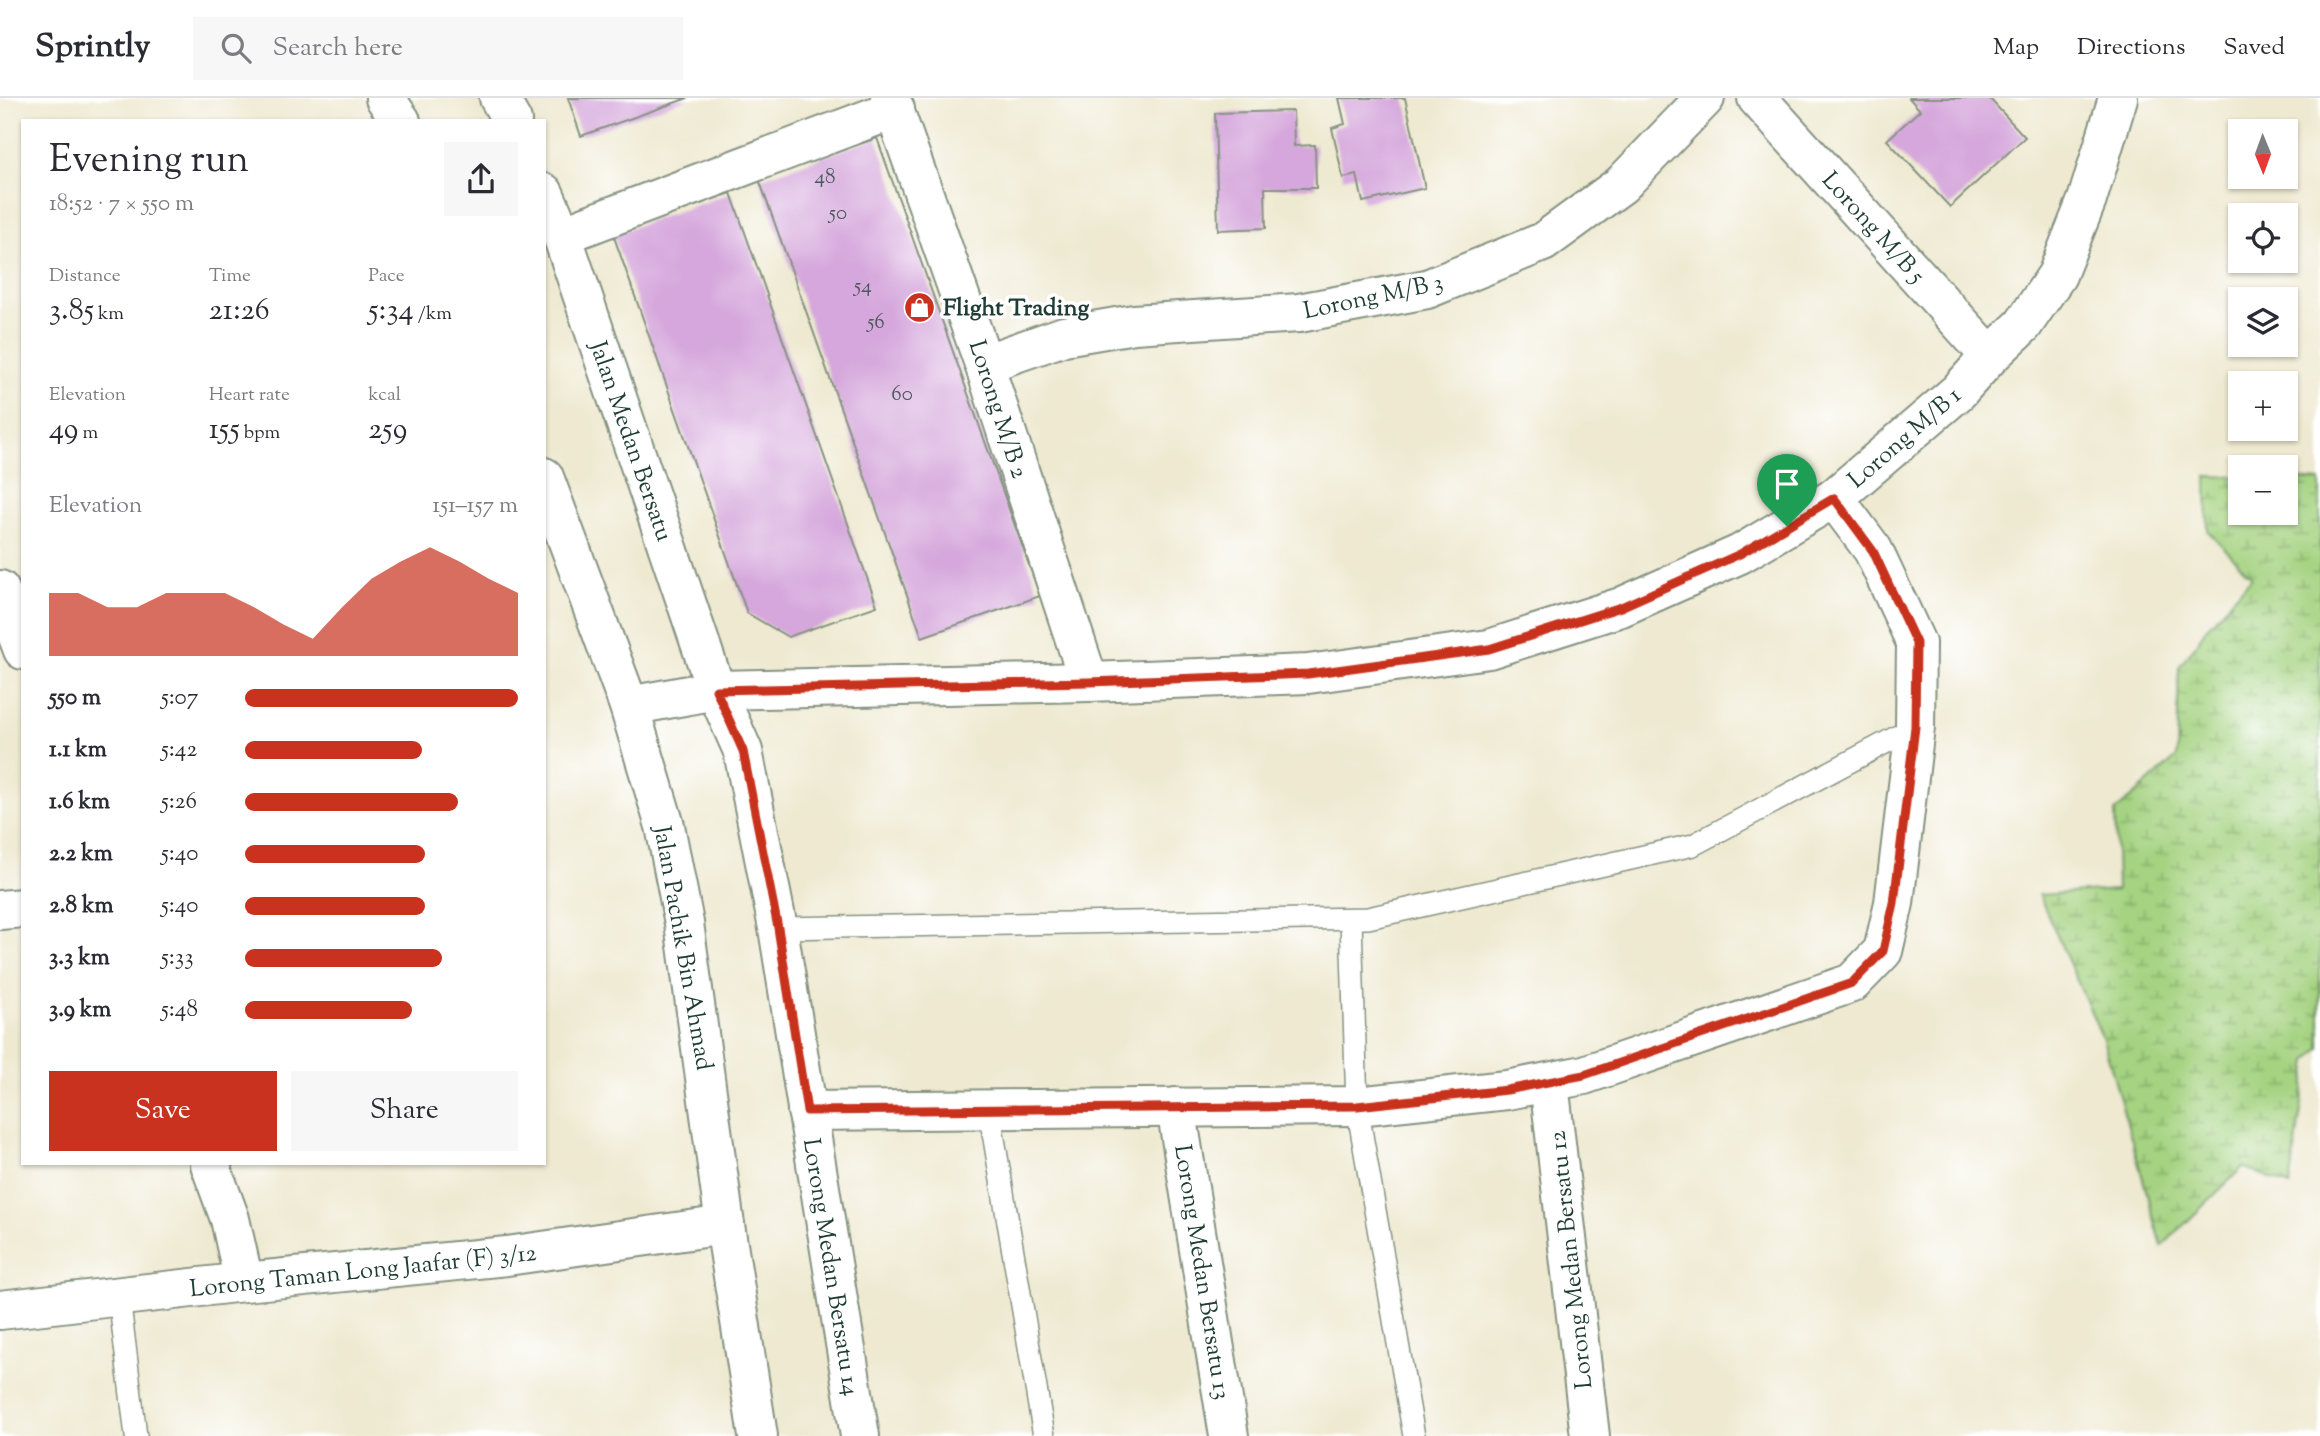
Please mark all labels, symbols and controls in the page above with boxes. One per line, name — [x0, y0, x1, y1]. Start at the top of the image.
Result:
search box — [193, 17, 683, 80]
text: Sprintly — [35, 24, 151, 72]
icon: search — [217, 29, 255, 67]
text: Search here — [273, 30, 403, 67]
text: Map — [1993, 31, 2039, 65]
text: Directions — [2077, 31, 2185, 65]
text: Saved — [2223, 31, 2285, 65]
north arrow — [2228, 119, 2298, 189]
map controls — [2228, 119, 2298, 525]
text: Evening run — [49, 135, 249, 189]
button: share — [444, 142, 518, 216]
house number: 48 — [814, 163, 836, 193]
street label: Lorong M/B 5 — [1813, 165, 1932, 292]
text: 18:52 · 7 × 550 m — [49, 188, 194, 221]
house number: 50 — [828, 199, 847, 229]
button: locate — [2228, 203, 2298, 273]
text: Distance — [49, 263, 121, 290]
text: Time — [209, 263, 251, 290]
text: Pace — [368, 263, 405, 290]
street label: Lorong M/B 3 — [1301, 267, 1446, 329]
house number: 54 — [853, 272, 872, 302]
button: layers — [2228, 287, 2298, 357]
text: 3.85 — [49, 290, 94, 333]
text: 21:26 — [209, 290, 270, 333]
text: 5:34 — [368, 290, 414, 333]
shop icon: Flight Trading — [903, 290, 937, 324]
place label: Flight Trading — [943, 292, 1089, 326]
text: km — [94, 301, 124, 328]
text: /km — [414, 301, 452, 328]
house number: 56 — [866, 308, 885, 338]
street label: Jalan Medan Bersatu — [579, 335, 680, 546]
street label: Lorong M/B 2 — [959, 336, 1035, 483]
button: + — [2228, 371, 2298, 441]
house number: 60 — [891, 380, 913, 410]
street label: Lorong M/B 1 — [1841, 380, 1969, 497]
text: Elevation — [49, 382, 126, 409]
text: Heart rate — [209, 382, 290, 409]
text: kcal — [368, 382, 401, 409]
text: 49 — [49, 409, 78, 452]
text: 155 — [209, 409, 240, 452]
text: 259 — [368, 409, 407, 452]
text: m — [78, 420, 98, 447]
text: bpm — [240, 420, 280, 447]
pin — [1757, 454, 1817, 526]
button: − — [2228, 455, 2298, 525]
icon: arrive — [1768, 465, 1806, 503]
text: Elevation — [49, 490, 142, 523]
text: 151–157 m — [432, 490, 518, 523]
text: 550 m — [49, 682, 101, 715]
text: 5:07 — [161, 682, 198, 715]
text: 1.1 km — [49, 734, 107, 767]
text: 5:42 — [161, 734, 197, 767]
text: 1.6 km — [49, 786, 110, 819]
text: 5:26 — [161, 786, 197, 819]
street label: Jalan Pachik Bin Ahmad — [643, 821, 720, 1074]
text: 2.2 km — [49, 838, 113, 871]
text: 5:40 — [161, 838, 198, 871]
text: 2.8 km — [49, 890, 114, 923]
text: 5:40 — [161, 890, 198, 923]
text: 3.3 km — [49, 942, 110, 975]
text: 5:33 — [161, 942, 193, 975]
text: 3.9 km — [49, 994, 111, 1027]
text: 5:48 — [161, 994, 198, 1027]
button: Save — [49, 1071, 277, 1151]
button: Share — [291, 1071, 518, 1151]
street label: Lorong Medan Bersatu 12 — [1542, 1129, 1602, 1391]
street label: Lorong Medan Bersatu 14 — [793, 1136, 867, 1399]
street label: Lorong Medan Bersatu 13 — [1164, 1142, 1238, 1402]
street label: Lorong Taman Long Jaafar (F) 3/12 — [188, 1237, 538, 1307]

